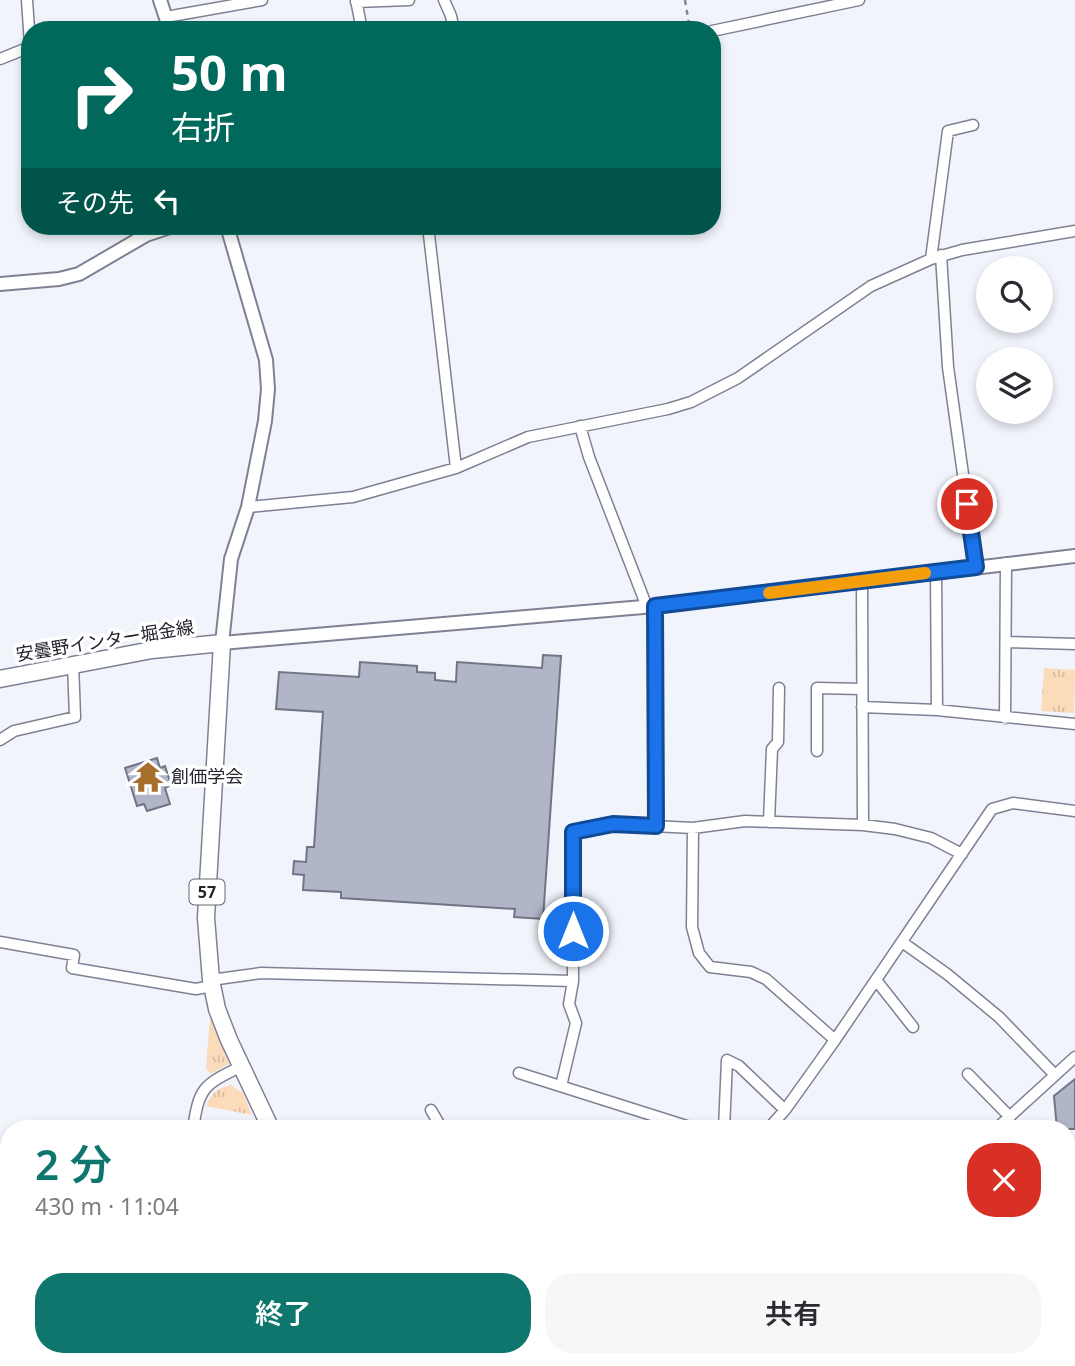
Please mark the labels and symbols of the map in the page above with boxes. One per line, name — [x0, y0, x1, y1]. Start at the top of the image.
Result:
pin — [937, 474, 997, 534]
street label: 安曇野インター堀金線 — [14, 614, 196, 666]
temple icon: 創価学会 — [131, 760, 165, 794]
place label: 創価学会 — [171, 764, 243, 788]
road number: 57 — [190, 880, 224, 904]
position arrow — [536, 894, 610, 968]

